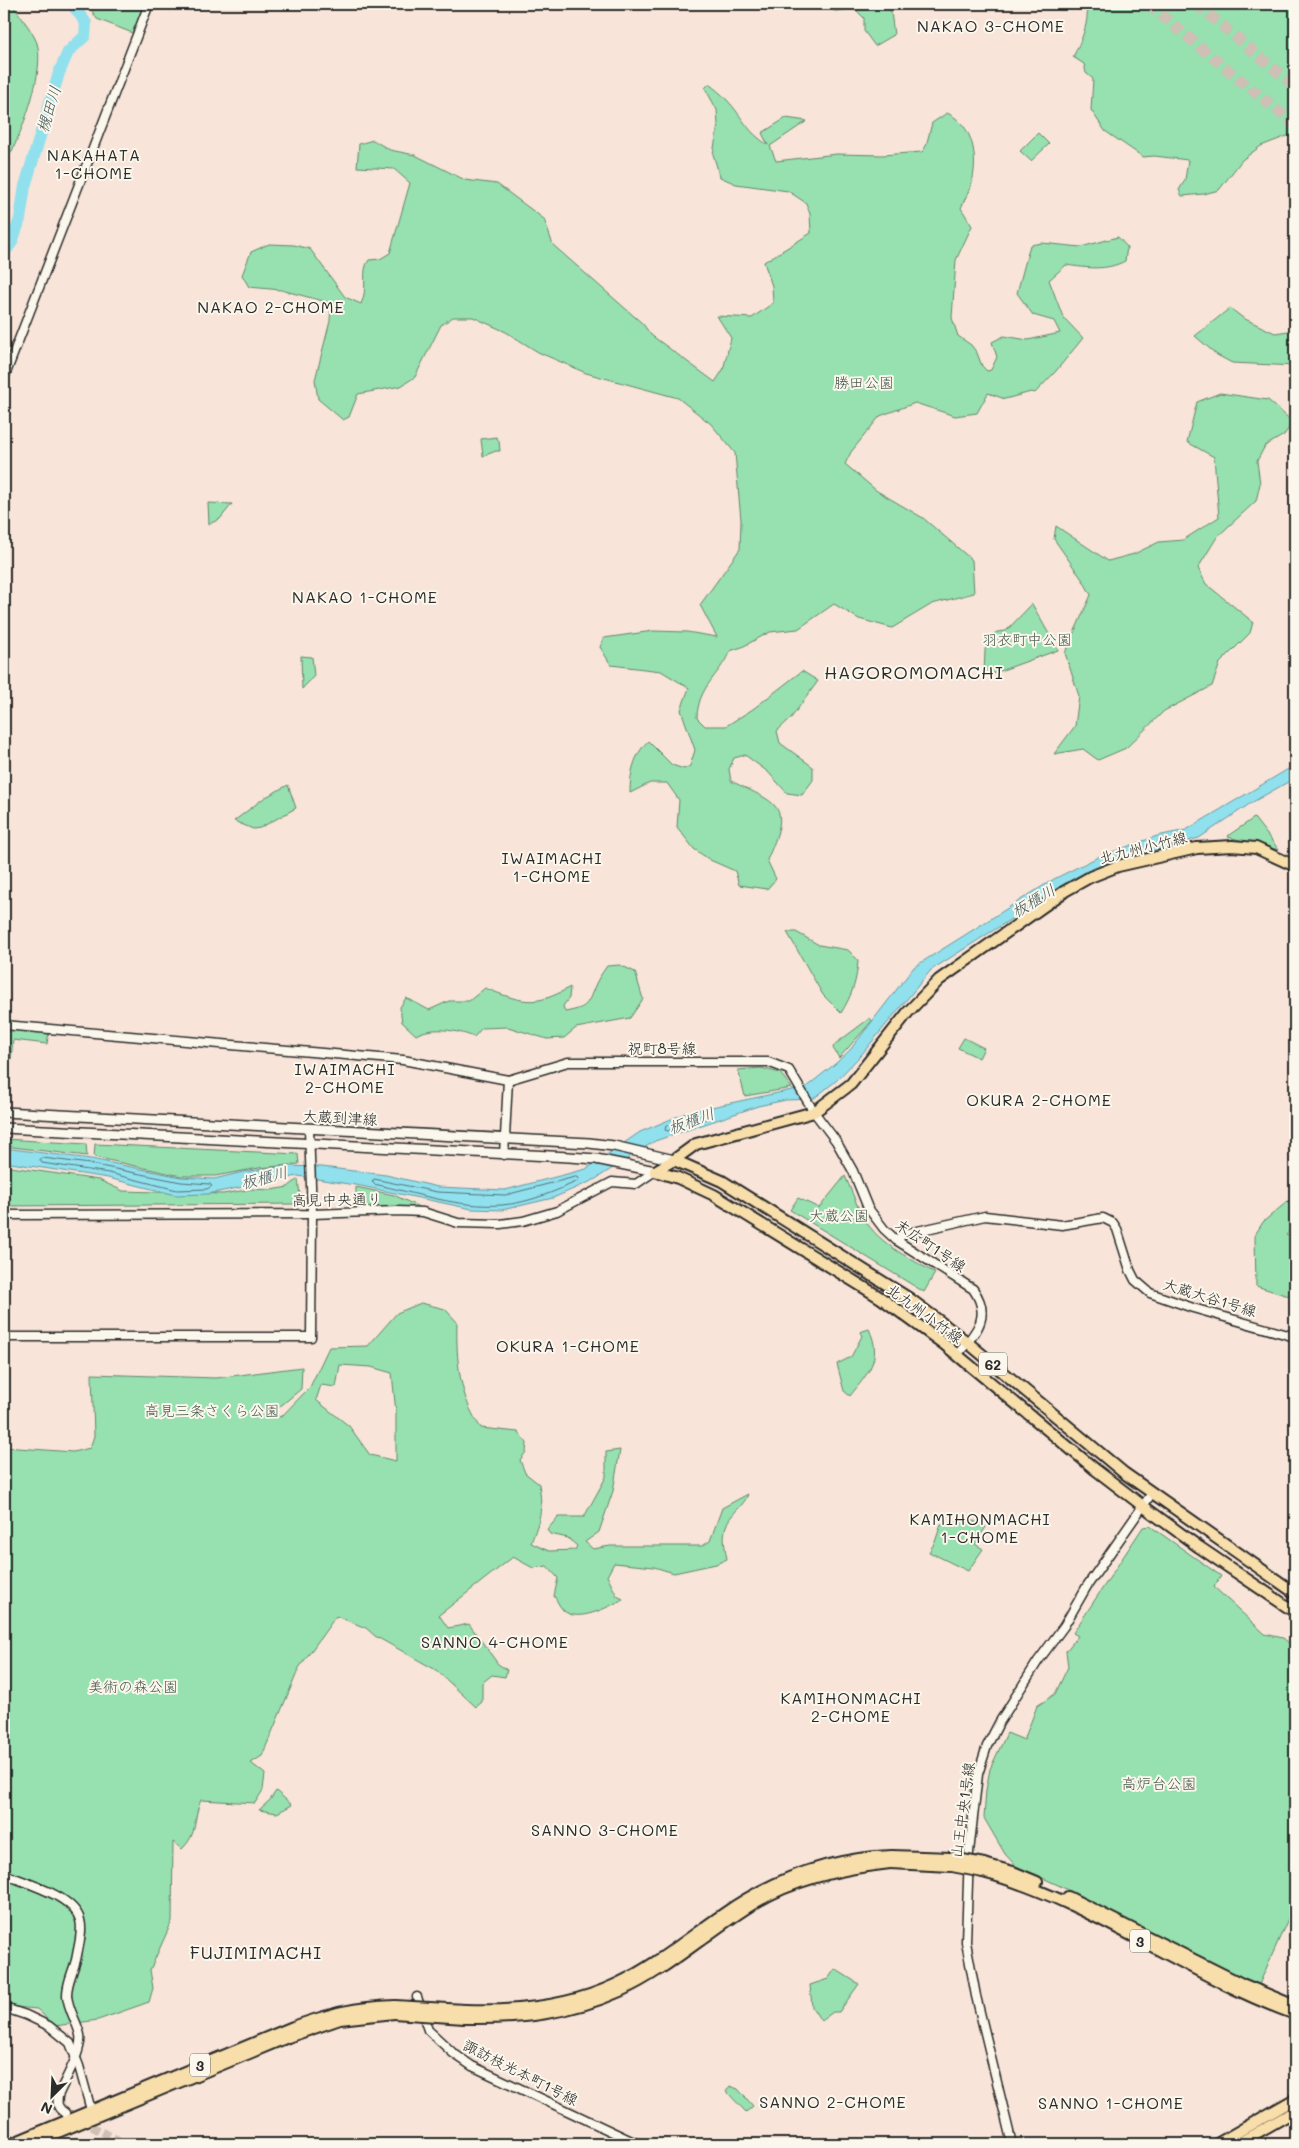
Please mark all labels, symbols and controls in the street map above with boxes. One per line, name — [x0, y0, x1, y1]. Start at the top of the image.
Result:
district label: NAKAO 3-CHOME — [917, 15, 1065, 36]
water label: 槻田川 — [31, 83, 65, 135]
district label: NAKAHATA 1-CHOME — [47, 144, 141, 183]
district label: NAKAO 2-CHOME — [197, 296, 345, 317]
park label: 勝田公園 — [834, 372, 894, 392]
district label: NAKAO 1-CHOME — [292, 586, 438, 607]
park label: 羽衣町中公園 — [982, 629, 1072, 649]
district label: HAGOROMOMACHI — [824, 660, 1004, 684]
street label: 北九州小竹線 — [1097, 826, 1189, 868]
district label: IWAIMACHI 1-CHOME — [502, 847, 602, 886]
water label: 板櫃川 — [1007, 879, 1059, 921]
street label: 祝町8号線 — [627, 1038, 697, 1058]
district label: IWAIMACHI 2-CHOME — [295, 1058, 395, 1097]
district label: OKURA 2-CHOME — [966, 1089, 1112, 1110]
water label: 板櫃川 — [665, 1102, 717, 1138]
street label: 大蔵到津線 — [302, 1105, 378, 1129]
water label: 板櫃川 — [238, 1161, 290, 1193]
street label: 高見中央通り — [292, 1188, 382, 1210]
park label: 大蔵公園 — [809, 1205, 869, 1225]
street label: 末広町1号線 — [892, 1214, 970, 1276]
street label: 大蔵大谷1号線 — [1161, 1273, 1259, 1321]
street label: 北九州小竹線 — [883, 1278, 967, 1348]
district label: OKURA 1-CHOME — [496, 1335, 640, 1356]
road number: 62 — [979, 1352, 1007, 1376]
park label: 高見三条さくら公園 — [144, 1400, 280, 1420]
district label: KAMIHONMACHI 1-CHOME — [909, 1508, 1051, 1547]
district label: SANNO 4-CHOME — [421, 1631, 569, 1652]
park label: 美術の森公園 — [88, 1676, 178, 1696]
district label: KAMIHONMACHI 2-CHOME — [780, 1687, 922, 1726]
street label: 山王中央1号線 — [945, 1761, 979, 1859]
park label: 高炉台公園 — [1121, 1773, 1197, 1793]
district label: SANNO 3-CHOME — [531, 1819, 679, 1840]
road number: 3 — [1130, 1930, 1150, 1952]
district label: FUJIMIMACHI — [190, 1940, 322, 1964]
street label: 諏訪枝光本町1号線 — [460, 2034, 582, 2110]
road number: 3 — [190, 2054, 210, 2076]
north arrow — [28, 2070, 78, 2120]
district label: SANNO 2-CHOME — [759, 2091, 907, 2112]
district label: SANNO 1-CHOME — [1038, 2092, 1184, 2113]
text: N — [38, 2097, 55, 2119]

